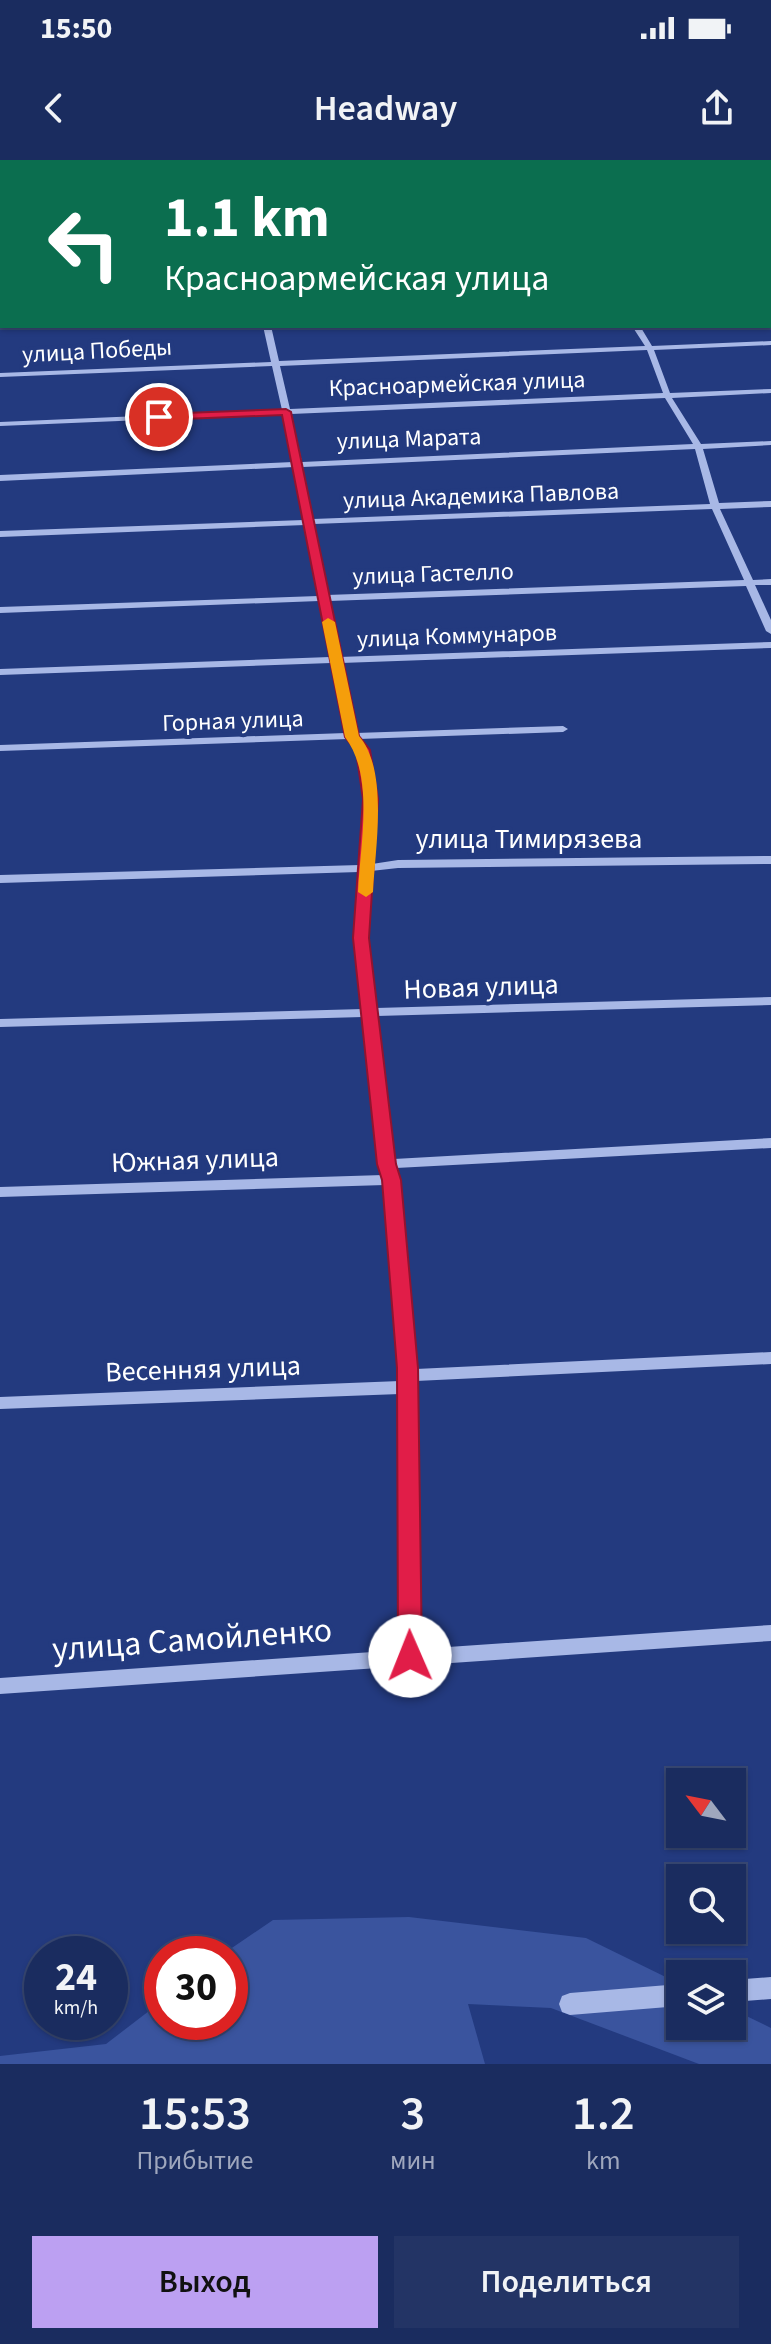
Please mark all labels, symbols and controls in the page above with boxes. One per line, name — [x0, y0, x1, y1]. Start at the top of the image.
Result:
text: 15:50 — [40, 7, 112, 50]
text: Headway — [314, 83, 457, 134]
icon: back — [32, 86, 76, 130]
icon: share — [695, 86, 739, 130]
text: 1.1 km — [164, 179, 330, 258]
icon: left — [32, 192, 136, 296]
text: Красноармейская улица — [164, 253, 549, 304]
street label: улица Победы — [21, 330, 173, 372]
street label: Красноармейская улица — [328, 362, 586, 406]
pin — [125, 383, 193, 451]
icon: arrive — [137, 395, 181, 439]
street label: улица Марата — [336, 419, 482, 459]
street label: улица Академика Павлова — [342, 474, 620, 518]
street label: улица Гастелло — [352, 554, 514, 594]
street label: улица Коммунаров — [356, 615, 558, 657]
street label: Горная улица — [162, 701, 304, 741]
street label: улица Тимирязева — [416, 819, 642, 859]
street label: Новая улица — [403, 964, 559, 1010]
street label: Южная улица — [110, 1137, 280, 1183]
street label: Весенняя улица — [104, 1346, 302, 1392]
street label: улица Самойленко — [50, 1606, 334, 1674]
position arrow — [368, 1614, 452, 1698]
north arrow — [666, 1768, 746, 1848]
map controls — [666, 1768, 746, 2040]
button: search — [666, 1864, 746, 1944]
speed limit sign: 30 — [144, 1936, 248, 2040]
text: 24 — [55, 1949, 97, 2006]
button: layers — [666, 1960, 746, 2040]
text: km/h — [54, 1994, 98, 2022]
text: 15:53 — [139, 2080, 251, 2148]
text: 3 — [400, 2080, 425, 2148]
text: 1.2 — [572, 2080, 635, 2148]
text: Прибытие — [136, 2142, 254, 2179]
text: мин — [390, 2142, 436, 2179]
text: km — [586, 2142, 621, 2179]
button: Выход — [32, 2236, 378, 2328]
button: Поделиться — [394, 2236, 739, 2328]

